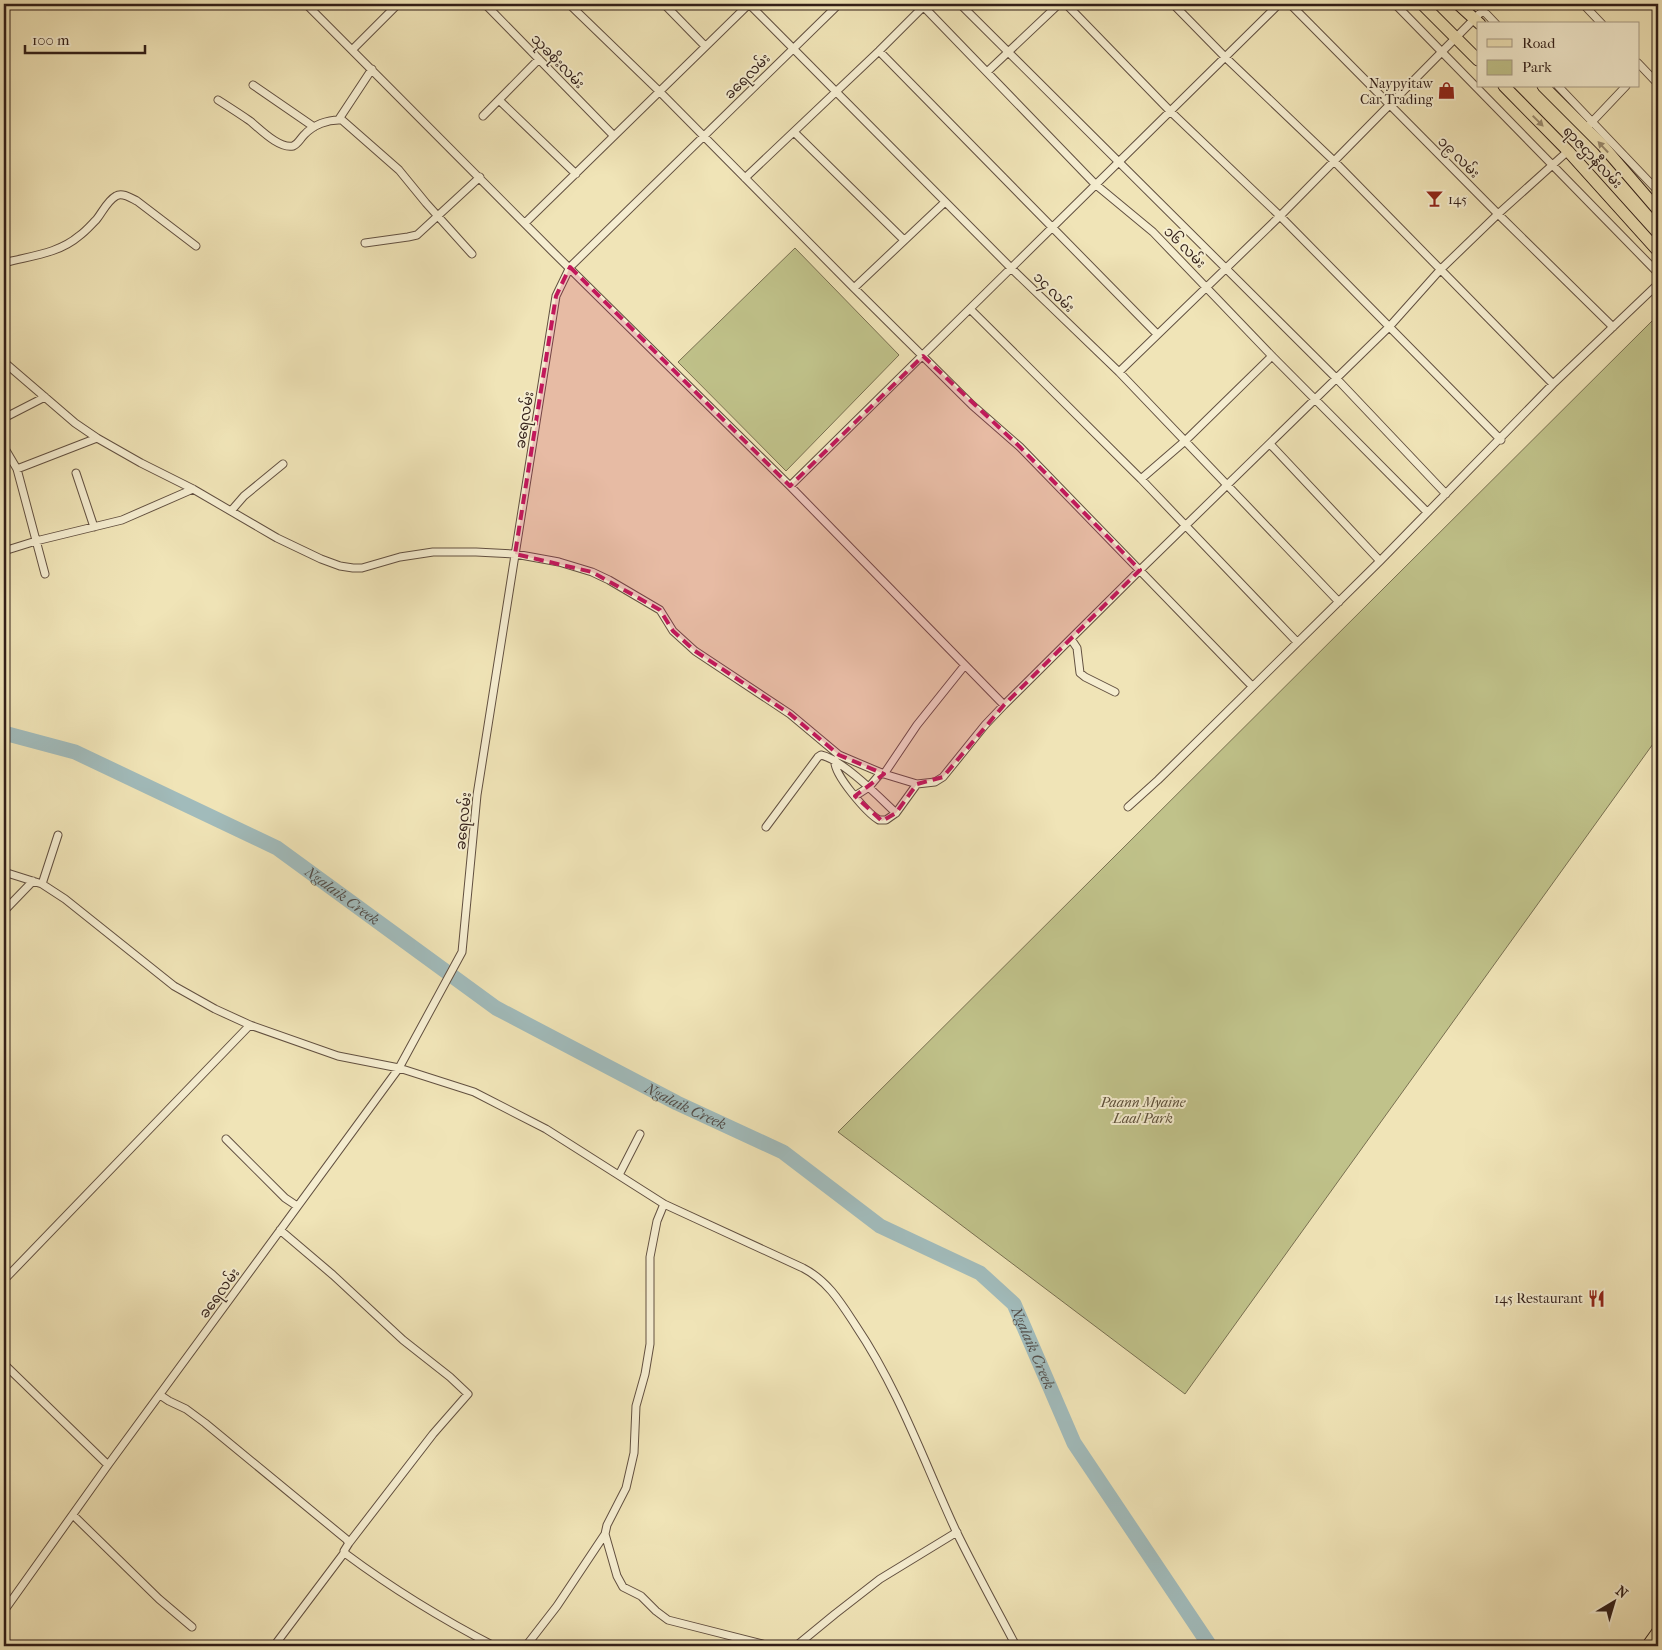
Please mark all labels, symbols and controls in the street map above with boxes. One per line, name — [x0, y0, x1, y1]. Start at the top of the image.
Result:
scale bar — [25, 22, 145, 54]
legend — [1477, 22, 1640, 88]
street label: သုခစိုးလမ်း — [525, 29, 589, 94]
text: 100 m — [32, 31, 70, 49]
text: Road — [1522, 34, 1556, 52]
street label: ခရေလမ်း — [719, 48, 776, 105]
text: Park — [1522, 58, 1552, 76]
place label: Naypyitaw Car Trading — [1360, 75, 1434, 108]
shop icon: Naypyitaw Car Trading — [1437, 81, 1457, 101]
one-way arrow — [1532, 115, 1544, 127]
street label: ရာဇဌာနီလမ်း — [1557, 121, 1627, 194]
street label: ၁၉ လမ်း — [1432, 132, 1484, 184]
one-way arrow — [1597, 141, 1609, 153]
bar icon: 145 — [1424, 189, 1444, 209]
place label: 145 — [1448, 191, 1467, 208]
street label: ၁၆ လမ်း — [1160, 222, 1210, 272]
street label: ၁၄ လမ်း — [1028, 267, 1079, 318]
street label: ခရေလမ်း — [510, 390, 540, 450]
street label: ခရေလမ်း — [450, 791, 478, 851]
water label: Ngalaik Creek — [301, 862, 383, 929]
water label: Ngalaik Creek — [641, 1078, 729, 1134]
park label: Paann Myaine Laal Park — [1099, 1094, 1186, 1127]
street label: ခရေလမ်း — [194, 1264, 246, 1323]
restaurant icon: 145 Restaurant — [1587, 1288, 1607, 1308]
place label: 145 Restaurant — [1494, 1290, 1583, 1307]
water label: Ngalaik Creek — [1007, 1303, 1059, 1392]
north arrow — [1590, 1578, 1640, 1628]
text: N — [1612, 1582, 1631, 1602]

